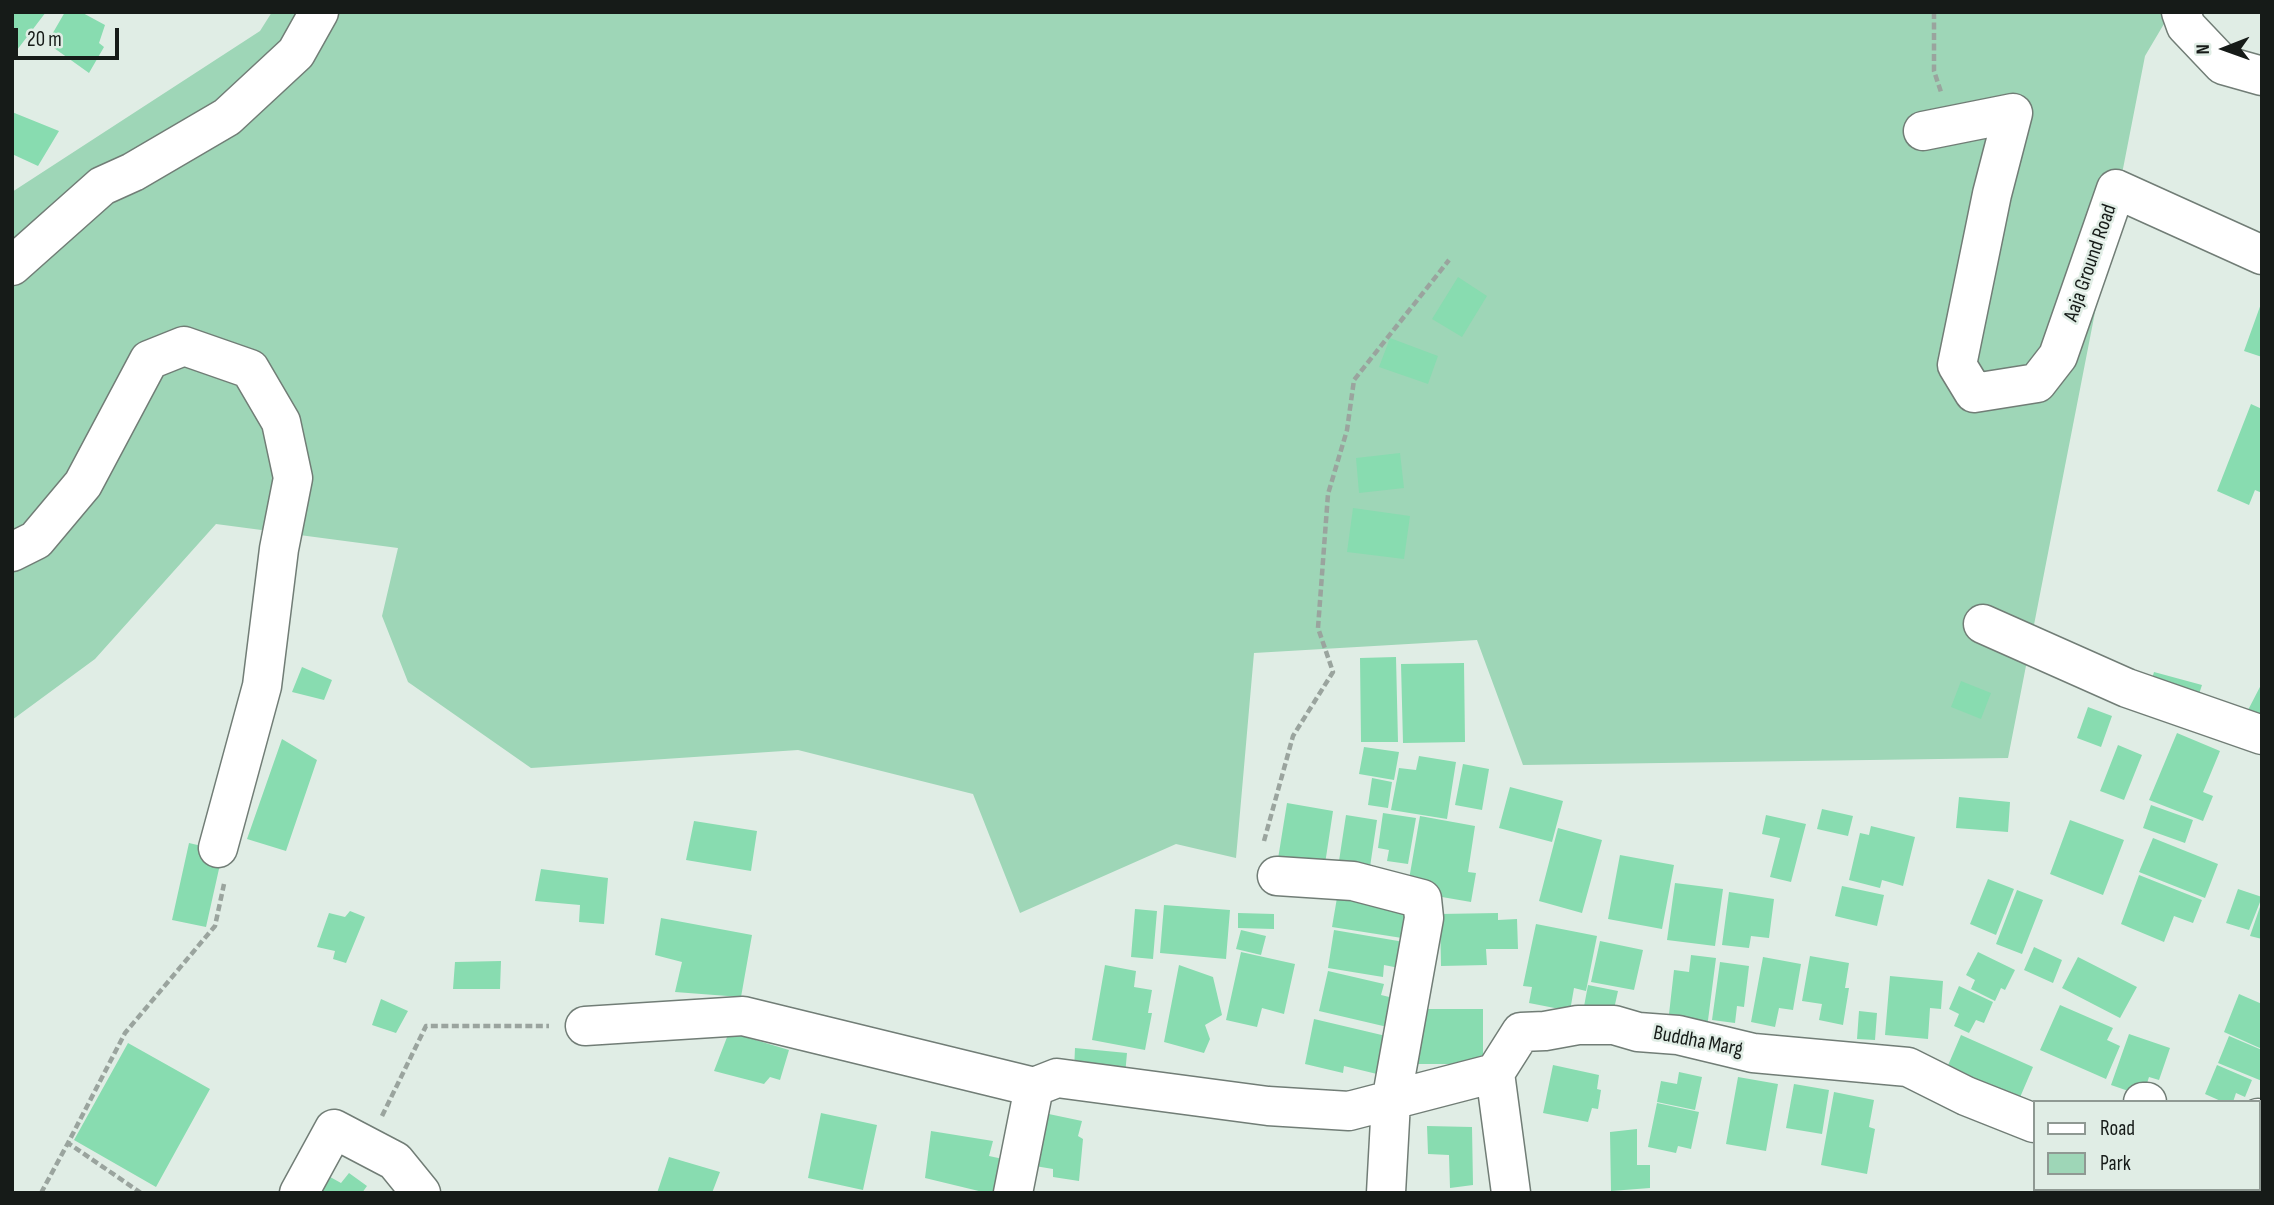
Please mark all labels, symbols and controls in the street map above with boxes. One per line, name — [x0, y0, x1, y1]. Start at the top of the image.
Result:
scale bar — [18, 14, 122, 58]
north arrow — [2190, 14, 2260, 84]
text: 20 m — [27, 27, 62, 52]
text: N — [2192, 44, 2215, 55]
street label: Aaja Ground Road — [2059, 201, 2123, 325]
street label: Buddha Marg — [1651, 1021, 1745, 1063]
legend — [2032, 1100, 2260, 1191]
text: Road — [2100, 1116, 2135, 1141]
text: Park — [2100, 1151, 2131, 1176]

